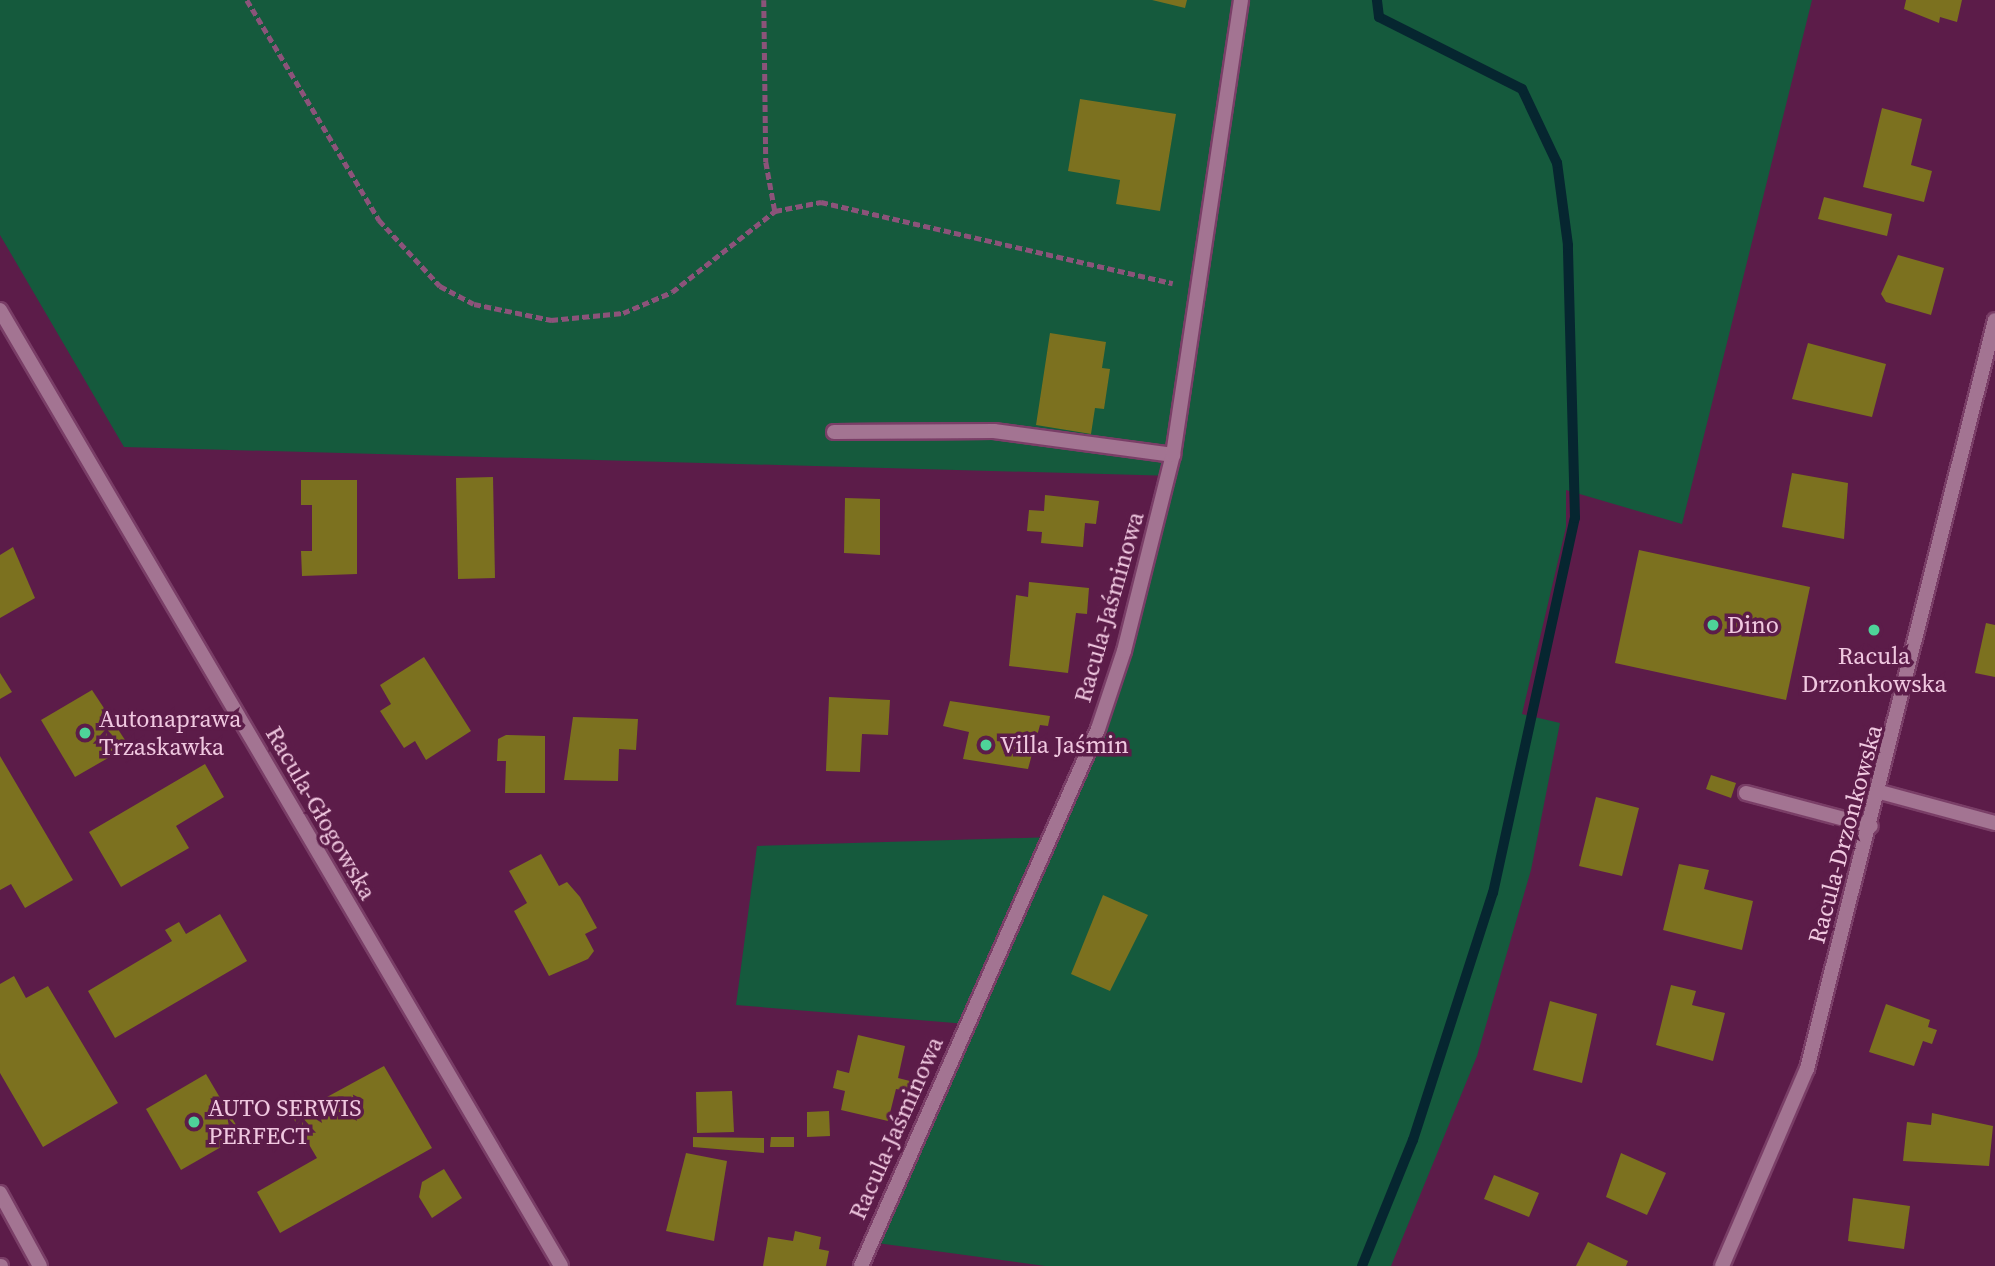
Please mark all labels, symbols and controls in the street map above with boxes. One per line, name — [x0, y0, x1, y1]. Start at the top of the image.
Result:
street label: Racula-Jaśminowa — [1068, 508, 1150, 706]
place label: Dino — [1727, 611, 1779, 639]
marker: Dino — [1705, 617, 1721, 633]
marker: Racula Drzonkowska — [1866, 622, 1882, 638]
place label: Racula Drzonkowska — [1801, 642, 1947, 698]
place label: Autonaprawa Trzaskawka — [99, 705, 241, 761]
street label: Racula-Głogowska — [260, 721, 382, 905]
street label: Racula-Drzonkowska — [1802, 722, 1888, 946]
marker: Autonaprawa Trzaskawka — [77, 725, 93, 741]
place label: Villa Jaśmin — [1000, 731, 1129, 759]
marker: Villa Jaśmin — [978, 737, 994, 753]
street label: Racula-Jaśminowa — [843, 1032, 949, 1224]
place label: AUTO SERWIS PERFECT — [208, 1094, 362, 1150]
marker: AUTO SERWIS PERFECT — [186, 1114, 202, 1130]

